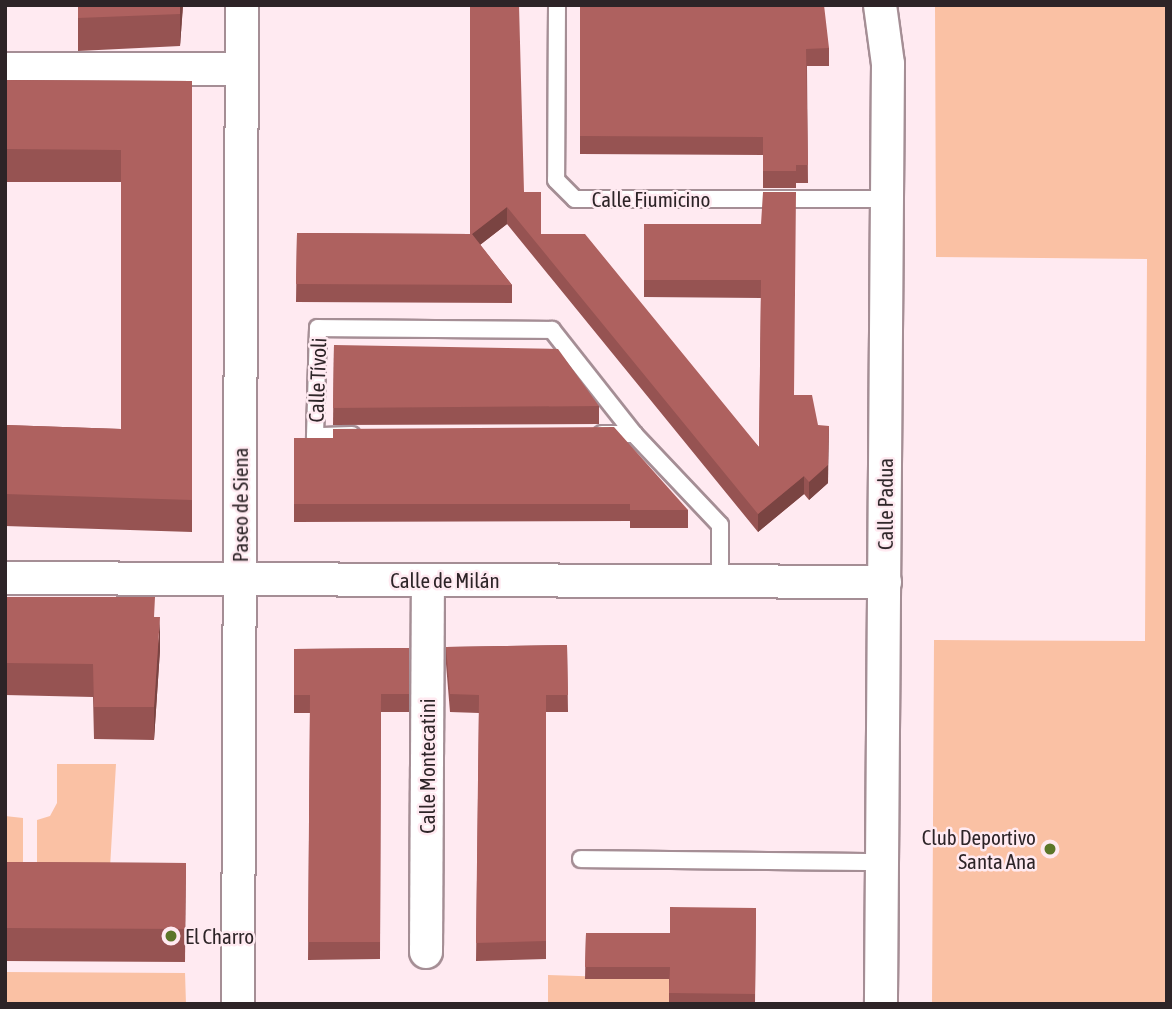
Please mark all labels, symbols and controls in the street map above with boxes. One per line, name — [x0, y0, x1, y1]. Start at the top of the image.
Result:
street label: Calle Fiumicino — [592, 186, 710, 212]
street label: Calle Tívoli — [303, 337, 331, 423]
street label: Paseo de Siena — [227, 448, 253, 562]
street label: Calle Padua — [872, 458, 898, 550]
street label: Calle de Milán — [390, 567, 500, 593]
street label: Calle Montecatini — [414, 698, 440, 834]
place label: Club Deportivo Santa Ana — [922, 824, 1036, 874]
marker: Club Deportivo Santa Ana — [1042, 841, 1058, 857]
place label: El Charro — [185, 923, 254, 949]
marker: El Charro — [163, 928, 179, 944]

